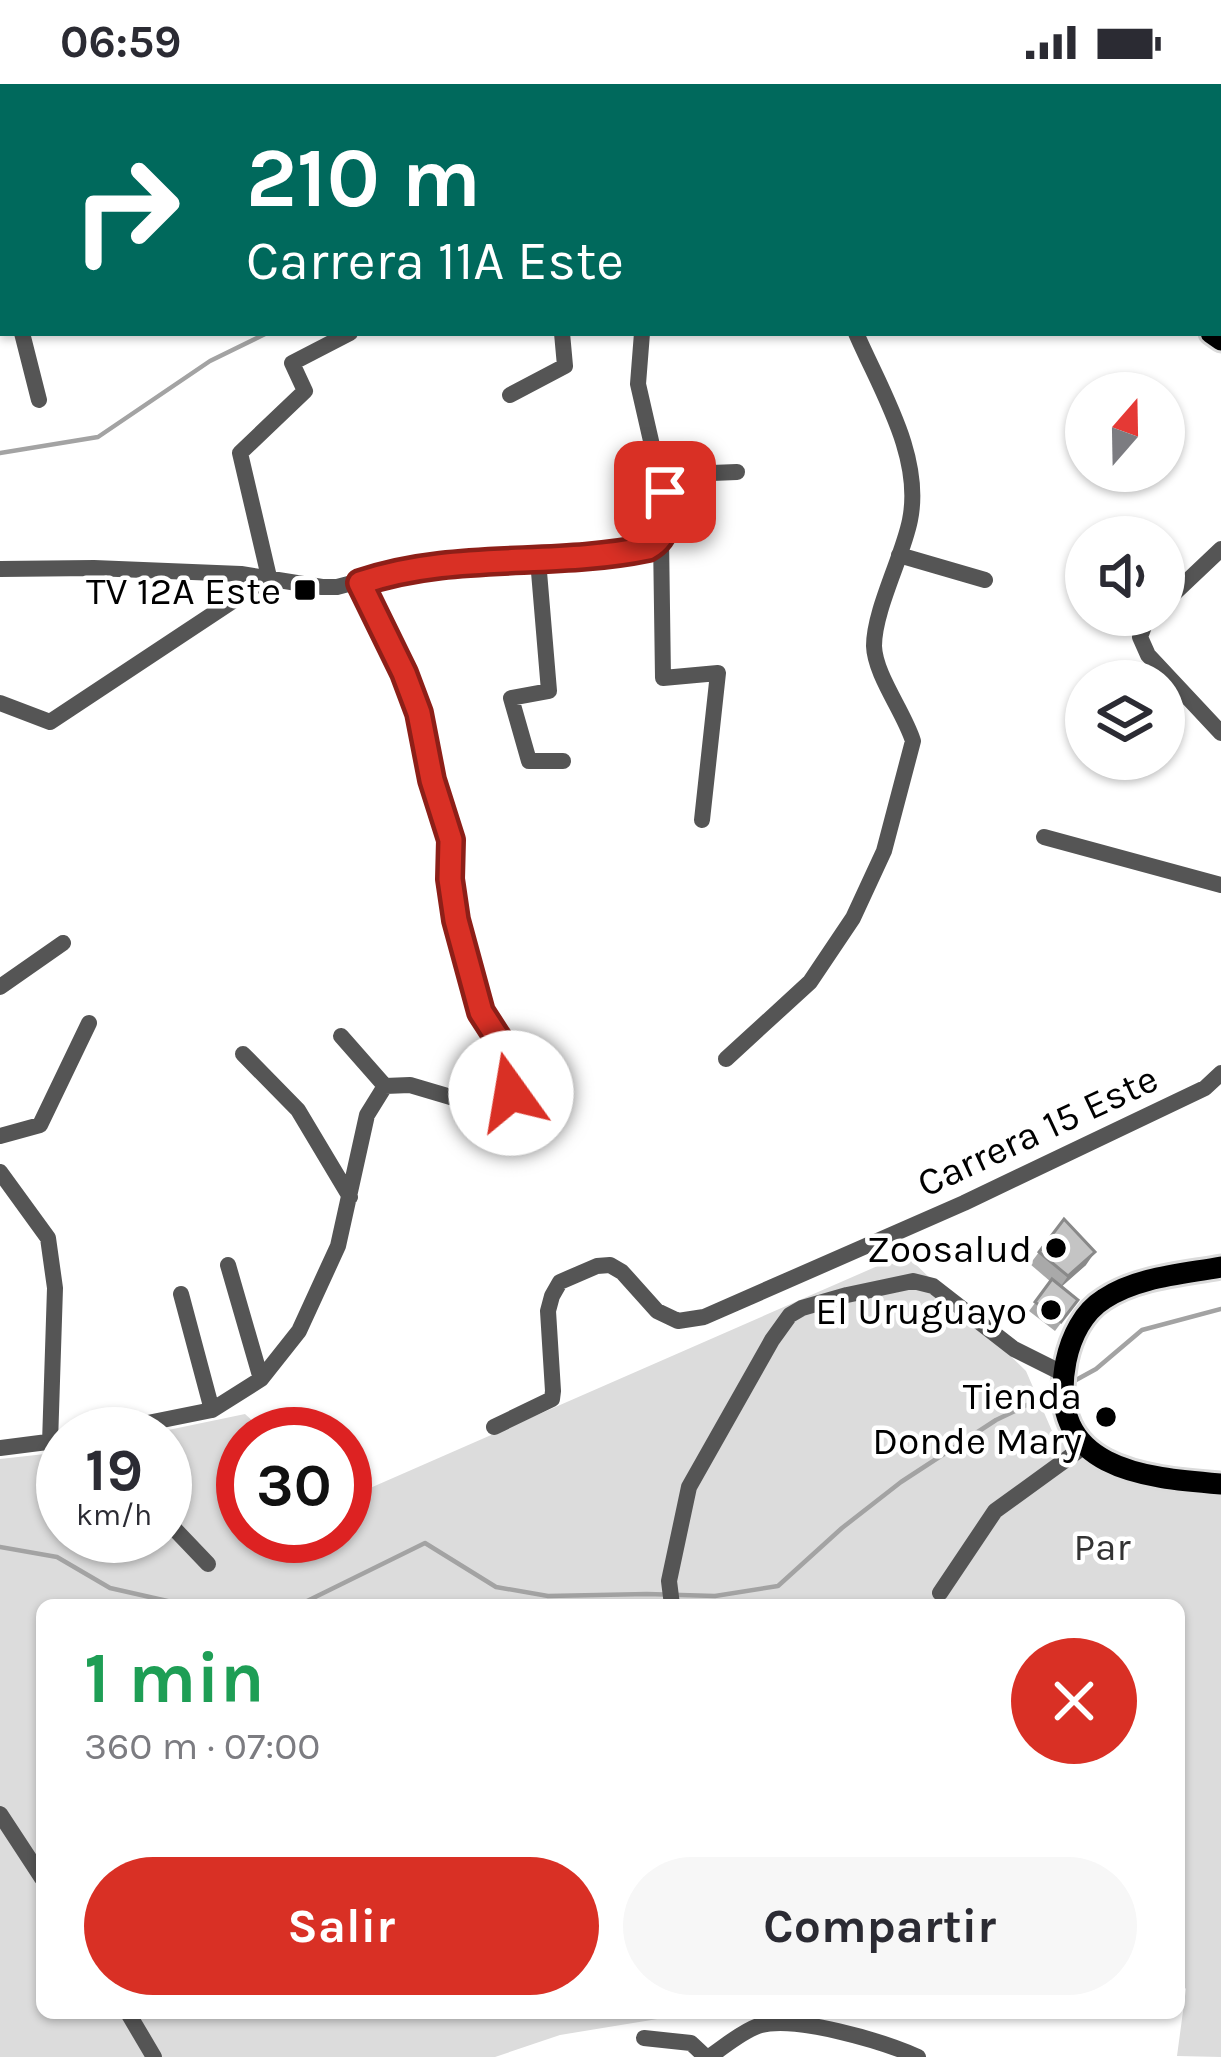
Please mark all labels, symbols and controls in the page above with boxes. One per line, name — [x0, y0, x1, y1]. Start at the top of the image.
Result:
text: 06:59 — [60, 16, 182, 68]
text: 210 m — [246, 129, 481, 227]
icon: right — [48, 132, 204, 288]
text: Carrera 11A Este — [246, 229, 624, 293]
north arrow — [1065, 372, 1185, 492]
map controls — [1065, 372, 1185, 780]
pin — [614, 441, 716, 543]
icon: arrive — [632, 459, 698, 525]
button: sound — [1065, 516, 1185, 636]
place label: TV 12A Este — [86, 568, 281, 614]
marker: TV 12A Este — [292, 577, 318, 603]
button: layers — [1065, 660, 1185, 780]
position arrow — [448, 1030, 574, 1156]
street label: Carrera 15 Este — [910, 1055, 1165, 1207]
place label: Zoosalud — [867, 1226, 1032, 1272]
marker: Zoosalud — [1043, 1235, 1069, 1261]
place label: El Uruguayo — [815, 1288, 1027, 1334]
marker: El Uruguayo — [1038, 1297, 1064, 1323]
place label: Tienda Donde Mary — [872, 1373, 1082, 1464]
marker: Tienda Donde Mary — [1093, 1404, 1119, 1430]
speed limit sign: 30 — [216, 1407, 372, 1563]
text: 19 — [85, 1435, 143, 1505]
text: km/h — [76, 1497, 152, 1533]
park label: Par — [1073, 1524, 1131, 1570]
text: 1 min — [84, 1636, 265, 1720]
button: close — [1011, 1638, 1137, 1764]
text: 360 m · 07:00 — [84, 1723, 320, 1769]
button: Salir — [84, 1857, 599, 1995]
button: Compartir — [623, 1857, 1137, 1995]

